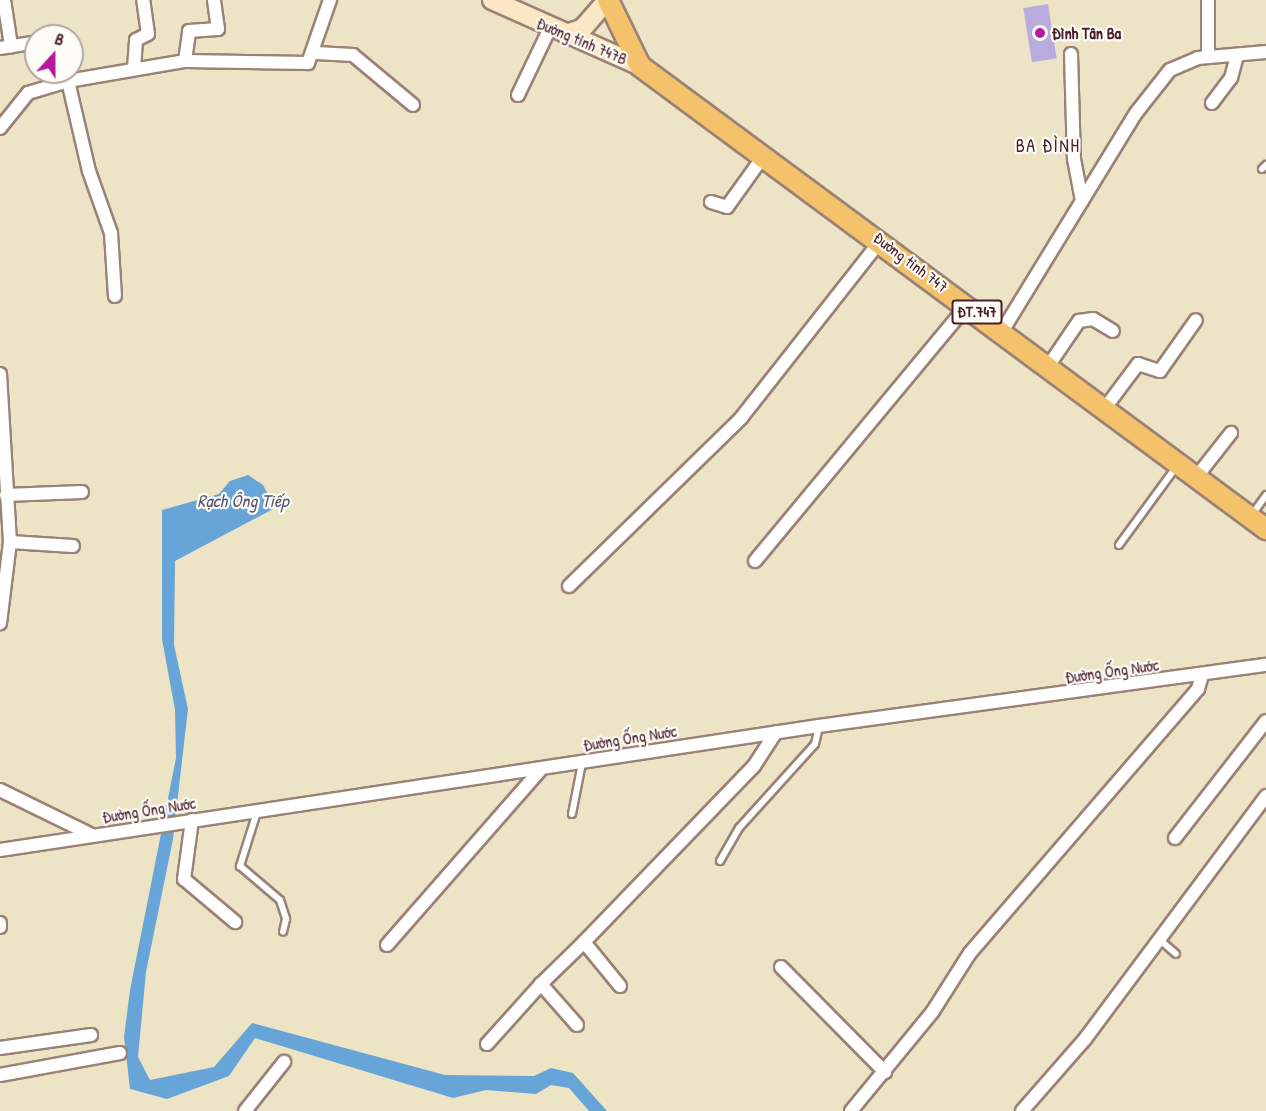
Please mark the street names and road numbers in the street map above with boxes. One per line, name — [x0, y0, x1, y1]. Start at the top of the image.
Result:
street label: Đường tỉnh 747B — [534, 13, 630, 69]
street label: Đường tỉnh 747 — [870, 228, 952, 296]
road number: ĐT.747 — [952, 300, 1002, 324]
street label: Đường Ống Nước — [1064, 655, 1160, 687]
street label: Đường Ống Nước — [582, 721, 678, 755]
street label: Đường Ống Nước — [101, 793, 197, 827]

